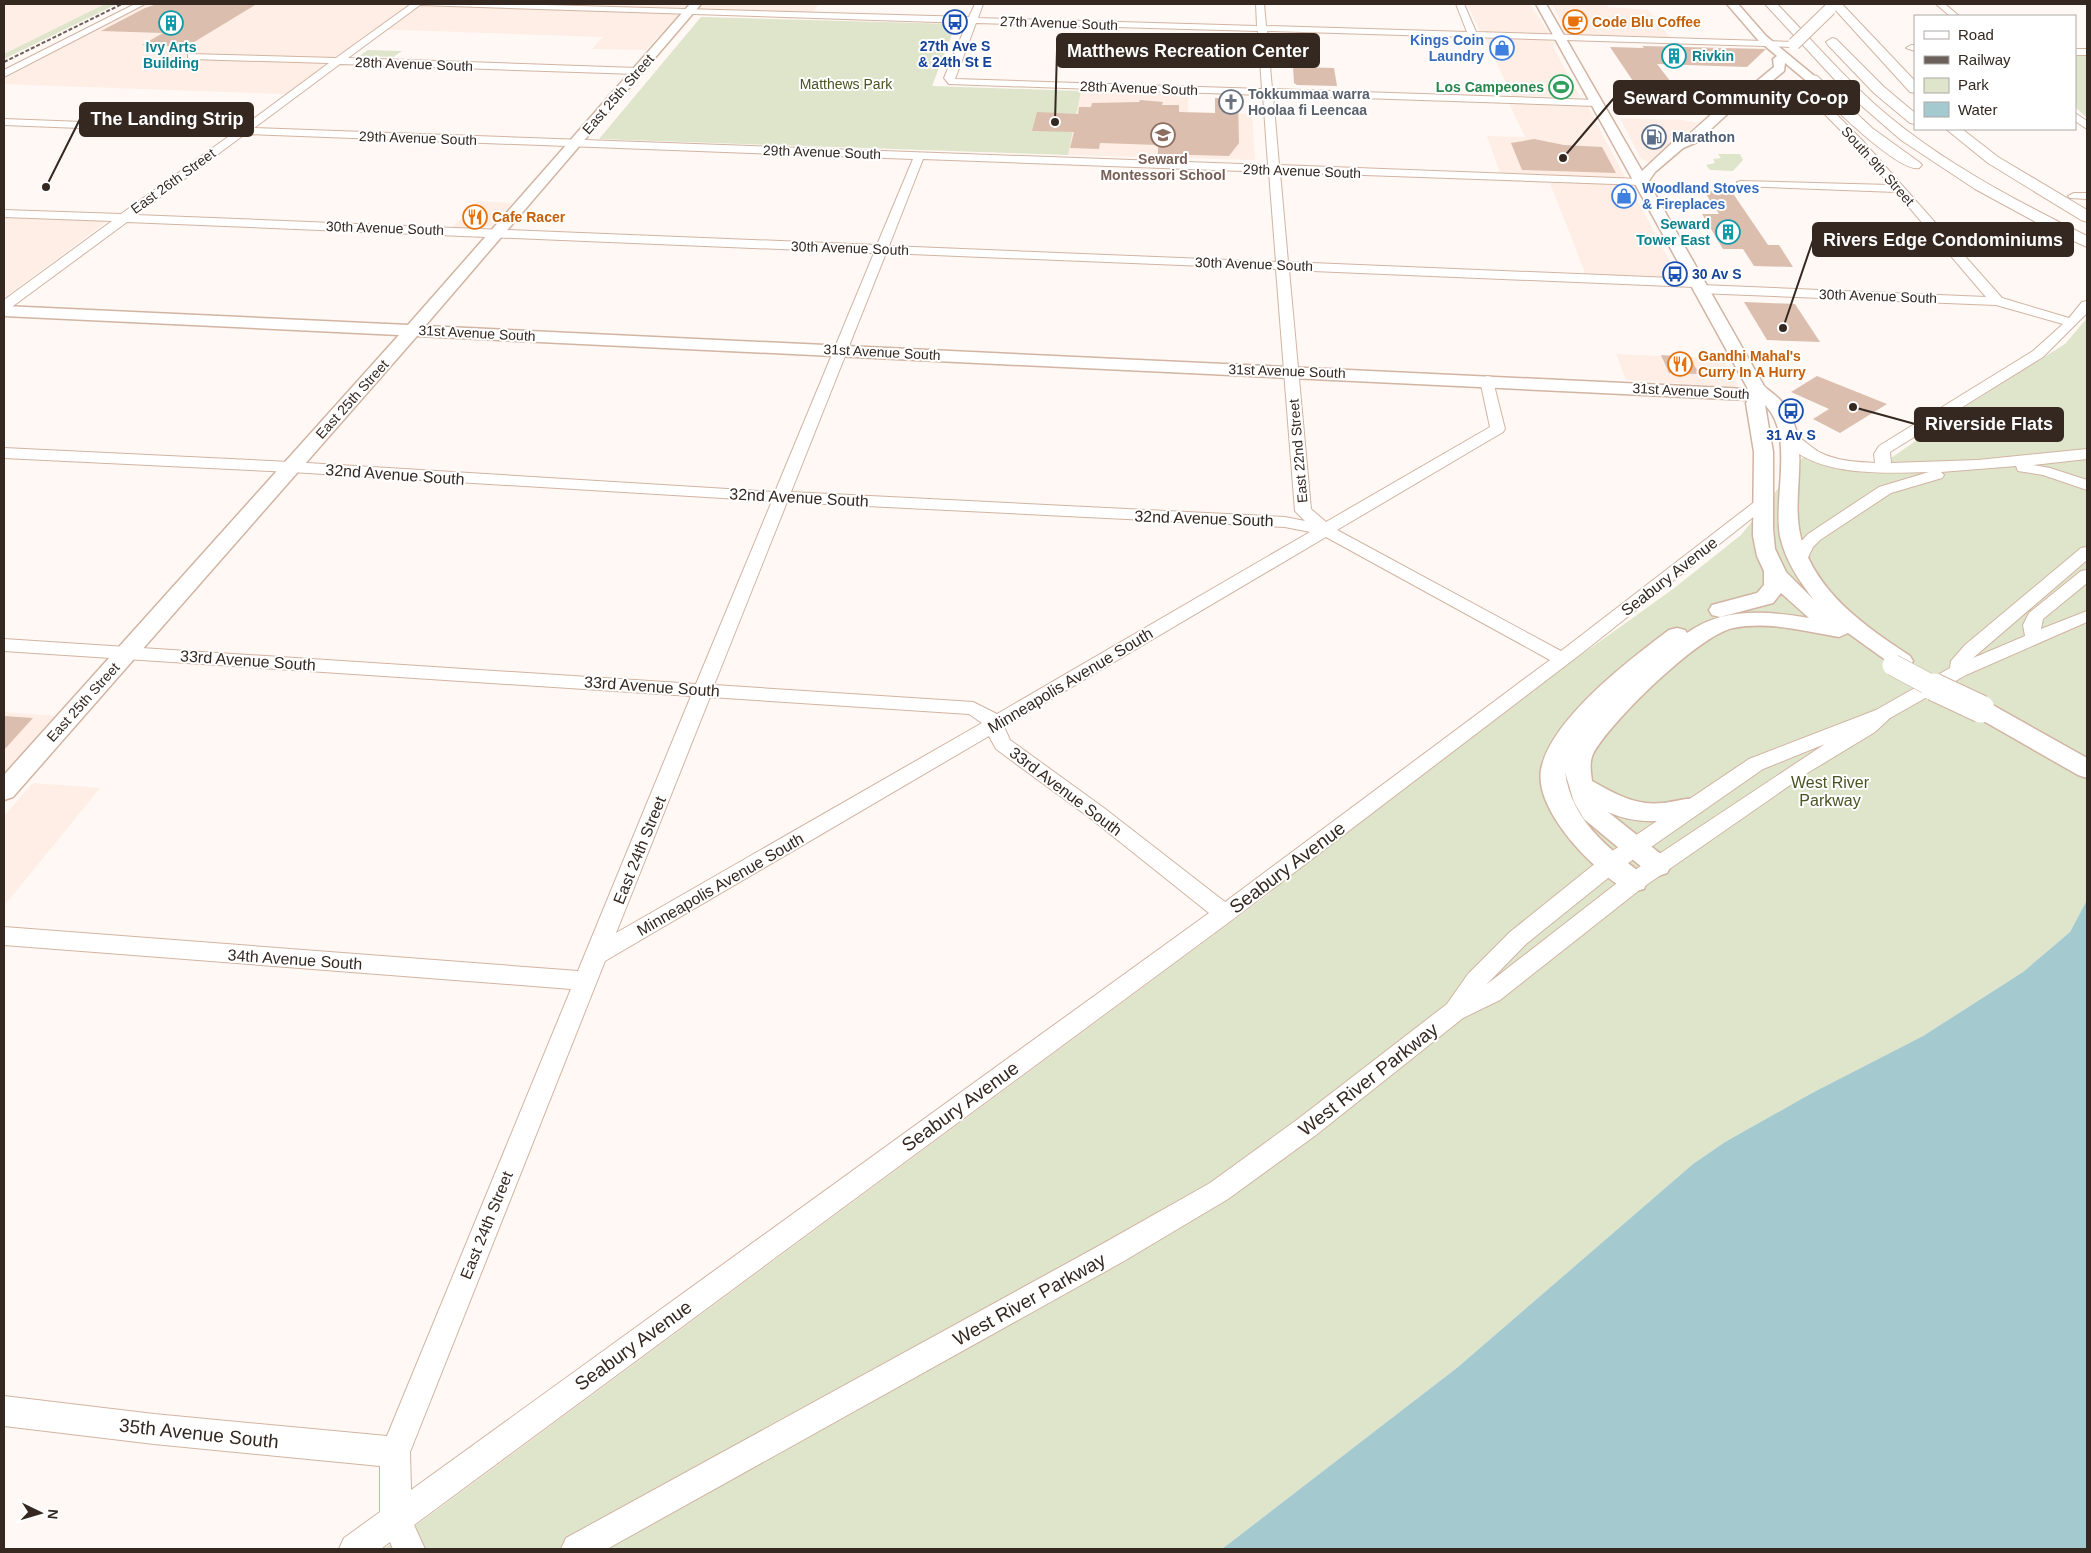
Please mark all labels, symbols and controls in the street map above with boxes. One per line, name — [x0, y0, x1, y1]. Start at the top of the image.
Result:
bus stop icon: 27th Ave S & 24th St E — [942, 9, 968, 35]
cafe icon: Code Blu Coffee — [1562, 9, 1588, 35]
building icon: Ivy Arts Building — [158, 10, 184, 36]
street label: 27th Avenue South — [1000, 13, 1118, 33]
place label: Code Blu Coffee — [1592, 14, 1701, 30]
legend — [1914, 15, 2076, 130]
text: Road — [1958, 26, 1994, 43]
place label: Kings Coin Laundry — [1410, 32, 1484, 64]
callout: Matthews Recreation Center — [1057, 34, 1319, 67]
shop icon: Kings Coin Laundry — [1489, 35, 1515, 61]
place label: 27th Ave S & 24th St E — [918, 38, 992, 70]
place label: Ivy Arts Building — [143, 39, 199, 71]
text: Matthews Recreation Center — [1067, 41, 1309, 61]
building icon: Rivkin — [1661, 43, 1687, 69]
place label: Rivkin — [1692, 48, 1734, 64]
street label: East 25th Street — [579, 51, 657, 137]
text: Railway — [1958, 51, 2011, 68]
street label: 28th Avenue South — [355, 54, 473, 74]
sports icon: Los Campeones — [1548, 74, 1574, 100]
park label: Matthews Park — [800, 76, 893, 92]
text: Park — [1958, 76, 1989, 93]
street label: 28th Avenue South — [1080, 78, 1198, 98]
place label: Los Campeones — [1436, 79, 1544, 95]
callout: Seward Community Co-op — [1614, 81, 1859, 114]
place label: Tokkummaa warra Hoolaa fi Leencaa — [1248, 86, 1370, 118]
text: Seward Community Co-op — [1623, 88, 1849, 108]
church icon: Tokkummaa warra Hoolaa fi Leencaa — [1218, 89, 1244, 115]
text: Water — [1958, 101, 1997, 118]
callout: The Landing Strip — [80, 103, 253, 136]
text: The Landing Strip — [91, 109, 244, 129]
school or university icon: Seward Montessori School — [1150, 122, 1176, 148]
street label: South 9th Street — [1838, 123, 1918, 209]
fuel station icon: Marathon — [1641, 124, 1667, 150]
street label: 29th Avenue South — [359, 128, 477, 148]
place label: Marathon — [1672, 129, 1735, 145]
street label: 29th Avenue South — [763, 142, 881, 162]
street label: East 26th Street — [128, 145, 218, 217]
place label: Seward Montessori School — [1100, 151, 1226, 183]
street label: 29th Avenue South — [1243, 161, 1361, 181]
place label: Woodland Stoves & Fireplaces — [1642, 180, 1759, 212]
shop icon: Woodland Stoves & Fireplaces — [1611, 183, 1637, 209]
restaurant icon: Cafe Racer — [462, 204, 488, 230]
place label: Cafe Racer — [492, 209, 566, 225]
place label: Seward Tower East — [1636, 216, 1710, 248]
street label: 30th Avenue South — [326, 218, 444, 238]
building icon: Seward Tower East — [1715, 219, 1741, 245]
callout: Rivers Edge Condominiums — [1813, 223, 2073, 256]
text: Rivers Edge Condominiums — [1823, 230, 2063, 250]
street label: 30th Avenue South — [791, 238, 909, 258]
street label: 30th Avenue South — [1195, 254, 1313, 274]
bus stop icon: 30 Av S — [1662, 261, 1688, 287]
place label: 30 Av S — [1692, 266, 1742, 282]
street label: 30th Avenue South — [1819, 286, 1937, 306]
street label: 31st Avenue South — [418, 322, 536, 344]
street label: 31st Avenue South — [823, 341, 941, 363]
place label: Gandhi Mahal's Curry In A Hurry — [1698, 348, 1806, 380]
restaurant icon: Gandhi Mahal's Curry In A Hurry — [1667, 351, 1693, 377]
street label: East 25th Street — [312, 356, 392, 442]
street label: 31st Avenue South — [1228, 361, 1346, 381]
street label: 31st Avenue South — [1632, 380, 1750, 402]
street label: East 22nd Street — [1285, 398, 1311, 504]
bus stop icon: 31 Av S — [1778, 398, 1804, 424]
callout: Riverside Flats — [1915, 408, 2063, 441]
text: Riverside Flats — [1925, 414, 2053, 434]
place label: 31 Av S — [1766, 427, 1816, 443]
street label: 32nd Avenue South — [325, 461, 465, 488]
street label: 32nd Avenue South — [729, 485, 869, 510]
street label: 32nd Avenue South — [1134, 508, 1274, 529]
street label: Seabury Avenue — [1618, 534, 1721, 619]
street label: Minneapolis Avenue South — [985, 624, 1156, 736]
street label: 33rd Avenue South — [180, 647, 316, 674]
street label: East 25th Street — [43, 659, 123, 745]
street label: 33rd Avenue South — [584, 673, 720, 700]
street label: 33rd Avenue South — [1006, 744, 1125, 839]
park label: West River Parkway — [1791, 774, 1870, 809]
street label: East 24th Street — [610, 793, 669, 907]
street label: Seabury Avenue — [1225, 817, 1349, 918]
street label: Minneapolis Avenue South — [634, 830, 806, 939]
street label: 34th Avenue South — [227, 946, 363, 973]
street label: West River Parkway — [1295, 1018, 1442, 1140]
street label: Seabury Avenue — [898, 1057, 1023, 1156]
street label: East 24th Street — [457, 1168, 516, 1282]
street label: West River Parkway — [950, 1249, 1109, 1350]
street label: Seabury Avenue — [571, 1296, 696, 1395]
street label: 35th Avenue South — [118, 1415, 280, 1452]
north arrow — [15, 1488, 65, 1538]
text: N — [45, 1508, 61, 1520]

